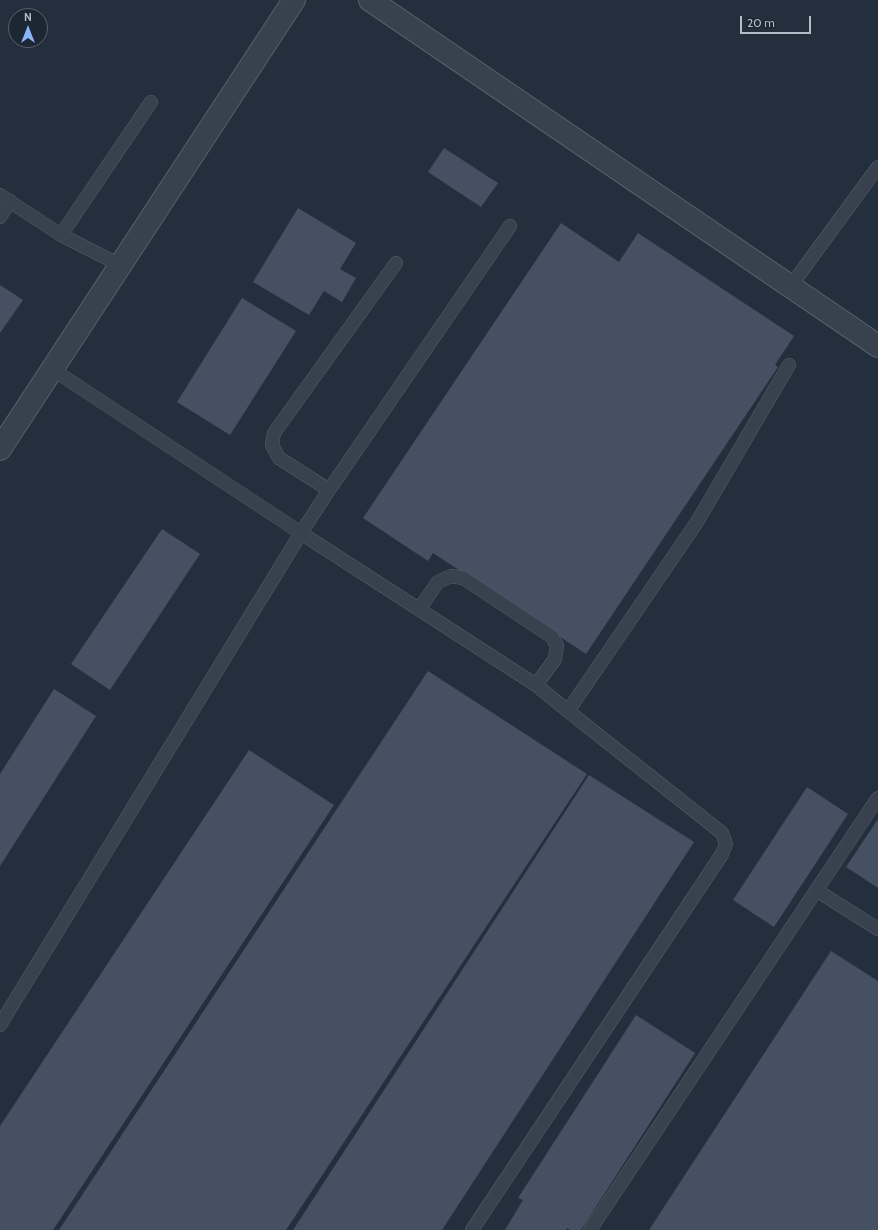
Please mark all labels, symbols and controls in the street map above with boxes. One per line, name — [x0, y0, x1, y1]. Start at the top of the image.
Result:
north arrow — [8, 8, 48, 48]
scale bar — [742, 8, 813, 34]
text: N — [24, 10, 32, 24]
text: 20 m — [747, 15, 775, 30]

